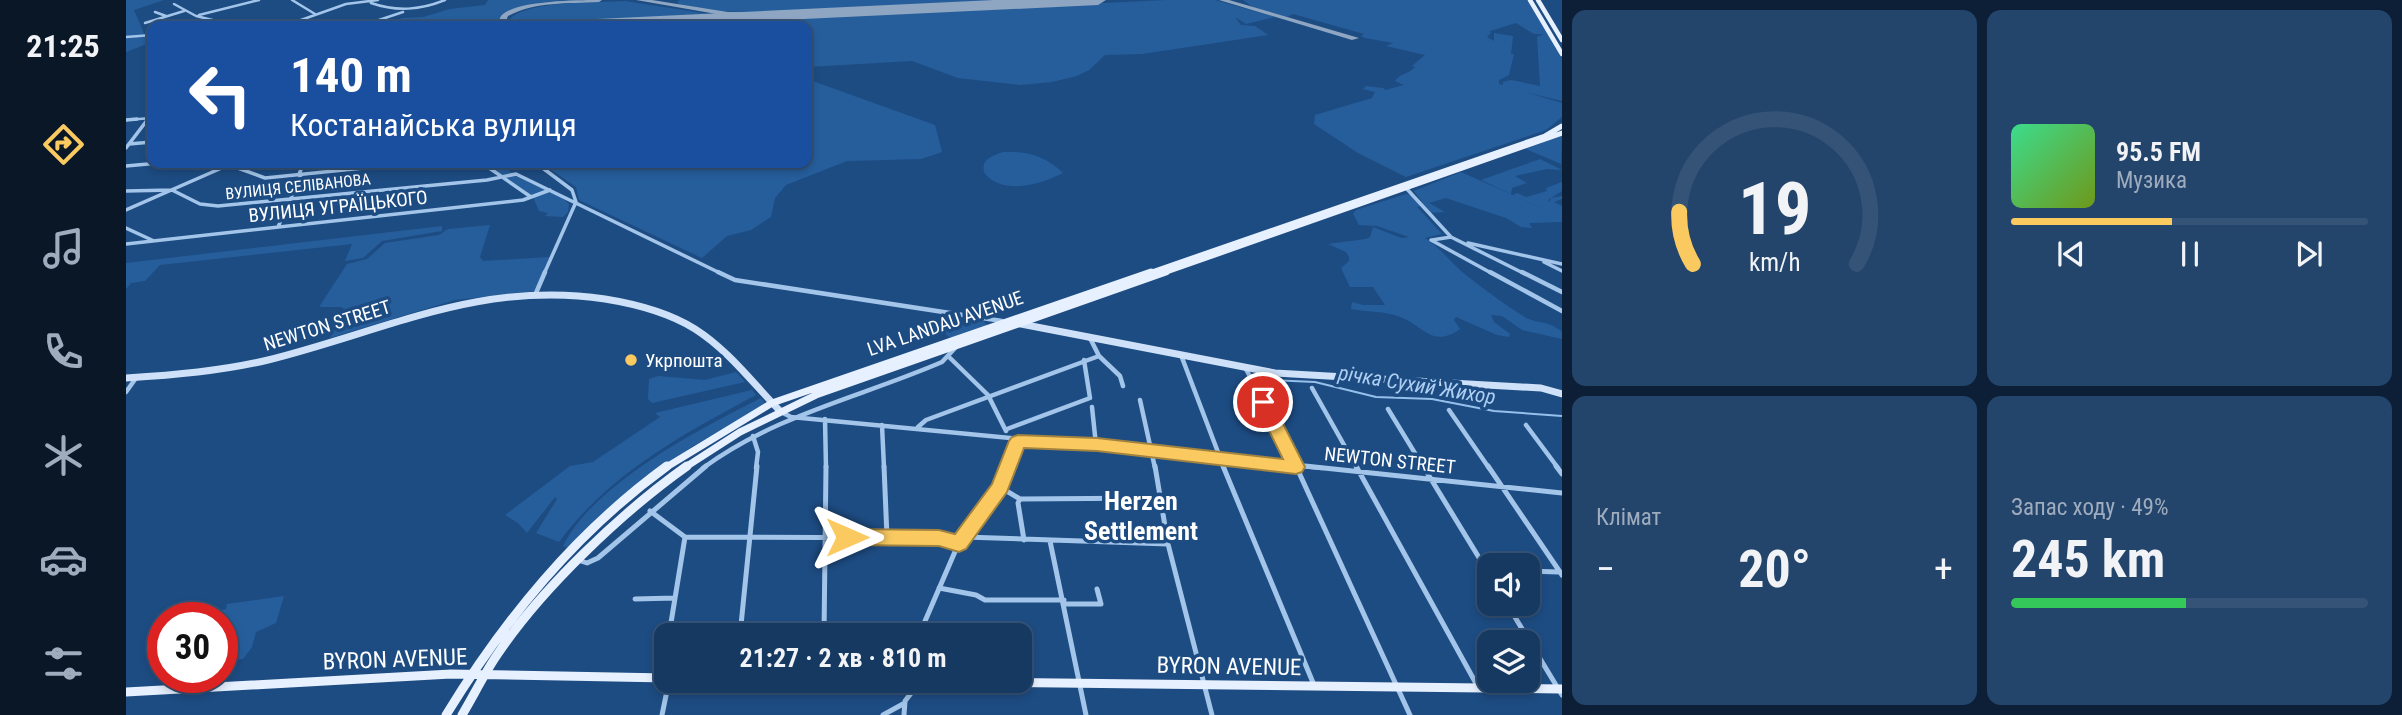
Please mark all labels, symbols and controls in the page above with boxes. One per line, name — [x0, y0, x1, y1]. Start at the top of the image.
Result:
text: 21:25 — [26, 27, 100, 65]
text: 140 m — [290, 47, 412, 104]
icon: left — [175, 49, 266, 140]
text: Костанайська вулиця — [290, 106, 577, 144]
icon: directions — [39, 120, 88, 169]
text: 95.5 FM — [2116, 137, 2201, 167]
text: 19 — [1738, 167, 1811, 253]
text: Музика — [2116, 167, 2187, 194]
street label: ВУЛИЦЯ СЕЛІВАНОВА — [224, 169, 372, 204]
street label: ВУЛИЦЯ УГРАЇЦЬКОГО — [247, 186, 429, 227]
icon: music — [39, 224, 88, 273]
icon: previous — [2052, 235, 2090, 273]
icon: pause — [2171, 235, 2209, 273]
icon: next — [2290, 235, 2328, 273]
text: km/h — [1749, 248, 1800, 277]
street label: LVA LANDAU AVENUE — [864, 286, 1026, 361]
street label: NEWTON STREET — [261, 295, 394, 356]
icon: phone — [39, 327, 88, 376]
place label: Укрпошта — [645, 349, 723, 372]
marker: Укрпошта — [623, 352, 639, 368]
water label: річка Сухий Жихор — [1336, 361, 1497, 409]
pin — [1233, 372, 1293, 432]
icon: arrive — [1244, 383, 1282, 421]
icon: climate — [39, 431, 88, 480]
street label: NEWTON STREET — [1323, 442, 1457, 479]
district label: Herzen Settlement — [1084, 486, 1198, 546]
text: Запас ходу · 49% — [2011, 494, 2169, 521]
position arrow — [810, 500, 884, 574]
text: Клімат — [1596, 504, 1661, 531]
text: 245 km — [2011, 529, 2165, 590]
icon: car — [39, 535, 88, 584]
text: 20° — [1738, 539, 1811, 600]
text: − — [1596, 547, 1615, 591]
text: + — [1934, 547, 1953, 591]
map controls — [1477, 553, 1540, 693]
button: sound — [1477, 553, 1540, 616]
speed limit sign: 30 — [147, 602, 238, 693]
button: layers — [1477, 630, 1540, 693]
icon: filters — [39, 639, 88, 688]
street label: BYRON AVENUE — [322, 643, 468, 676]
text: 21:27 · 2 хв · 810 m — [740, 643, 946, 673]
street label: BYRON AVENUE — [1156, 652, 1302, 681]

